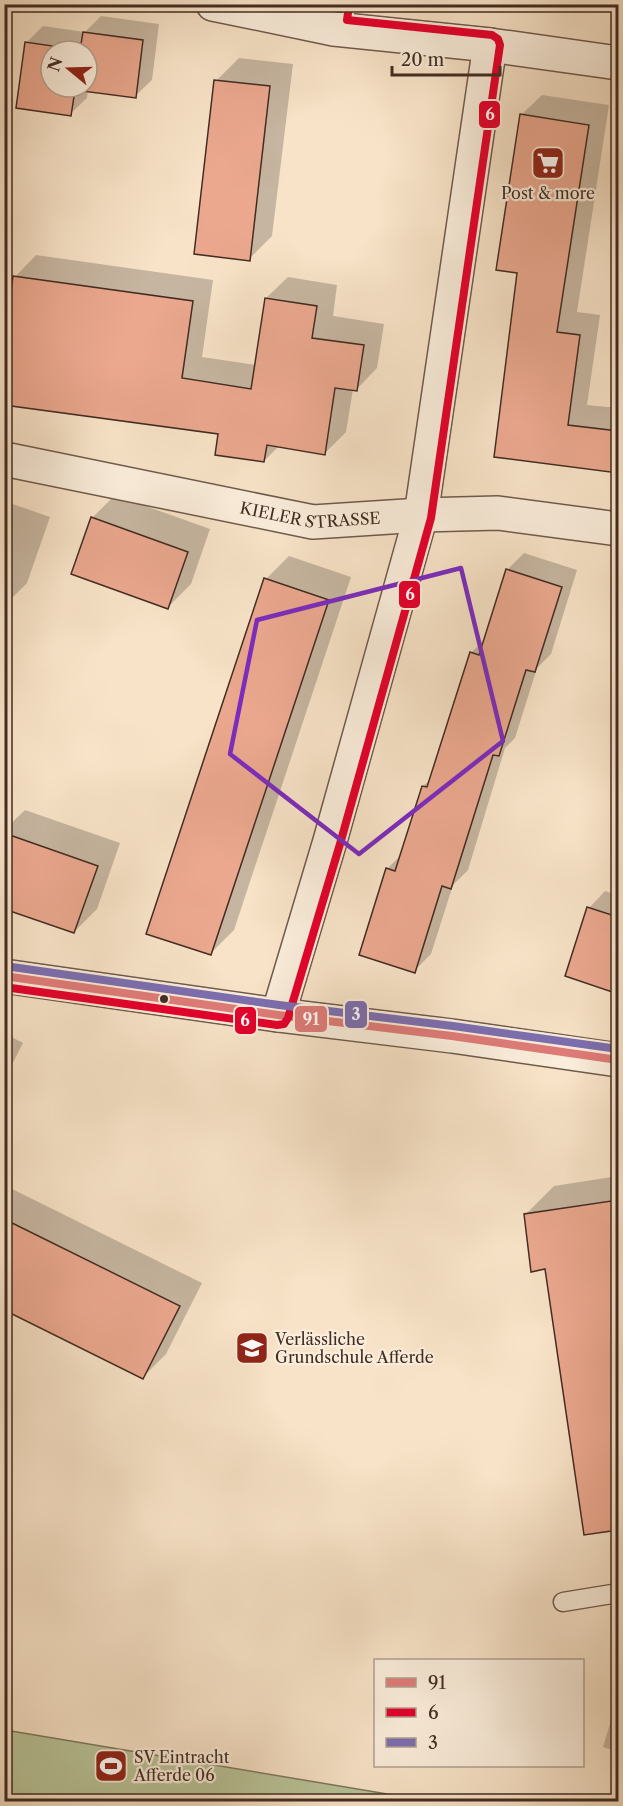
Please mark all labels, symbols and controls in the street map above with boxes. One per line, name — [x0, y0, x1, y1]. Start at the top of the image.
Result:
north arrow — [39, 39, 99, 99]
scale bar — [392, 39, 500, 77]
text: 20 m — [401, 49, 445, 71]
text: N — [43, 54, 67, 74]
line badge: 6 — [478, 100, 501, 129]
text: 6 — [485, 104, 495, 124]
supermarket icon: Post & more — [530, 145, 566, 181]
place label: Post & more — [501, 183, 595, 203]
street label: KIELER STRASSE — [238, 497, 381, 532]
line badge: 6 — [398, 580, 421, 609]
text: 6 — [405, 584, 415, 604]
unlabelled marker — [158, 993, 170, 1005]
line badge: 3 — [344, 1000, 368, 1029]
text: 3 — [351, 1004, 361, 1024]
line badge: 91 — [294, 1005, 328, 1033]
line badge: 6 — [234, 1006, 257, 1035]
text: 91 — [303, 1009, 320, 1029]
text: 6 — [240, 1010, 250, 1030]
place label: Verlässliche Grundschule Afferde — [274, 1329, 434, 1367]
school or university icon: Verlässliche Grundschule Afferde — [234, 1330, 270, 1366]
legend — [374, 1659, 584, 1767]
text: 91 — [428, 1672, 447, 1694]
text: 6 — [428, 1702, 439, 1724]
text: 3 — [428, 1732, 438, 1754]
place label: SV Eintracht Afferde 06 — [133, 1747, 230, 1785]
sports icon: SV Eintracht Afferde 06 — [93, 1748, 129, 1784]

